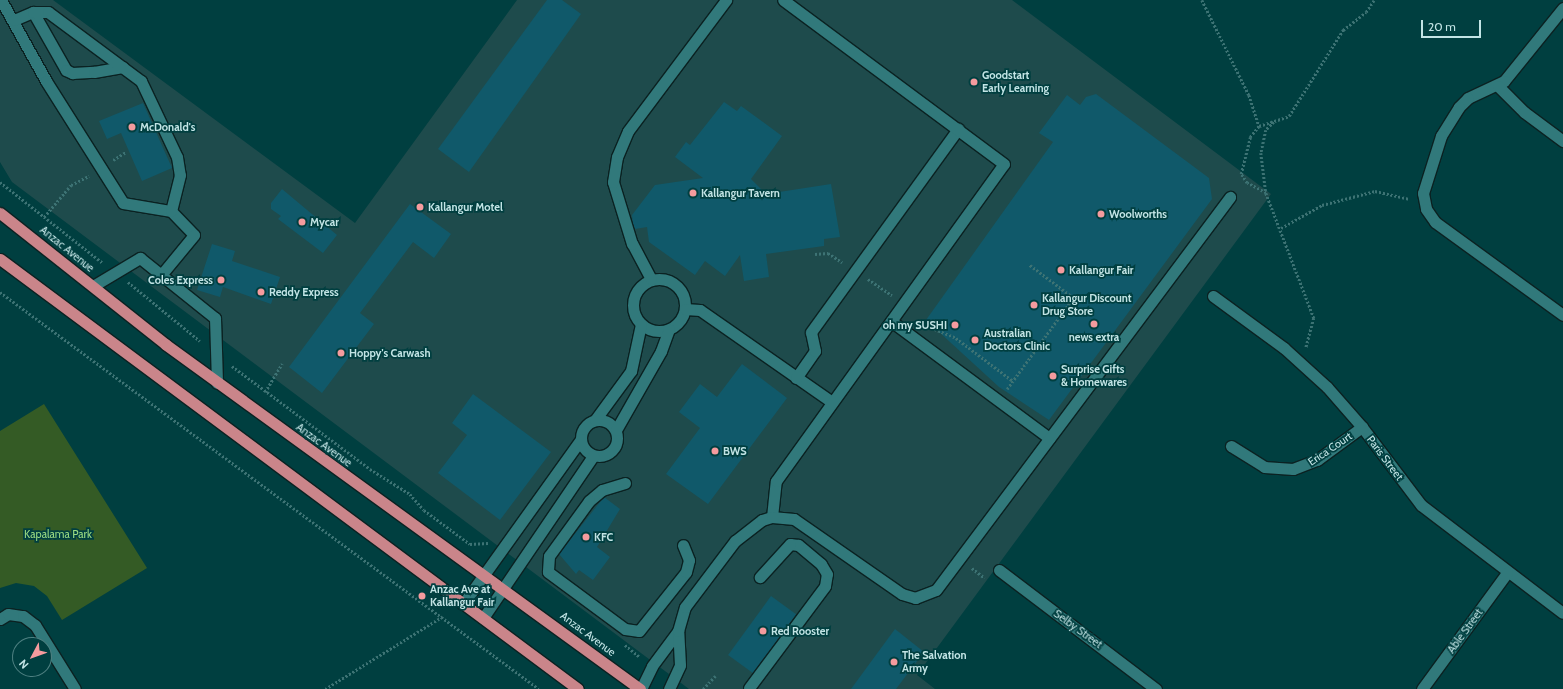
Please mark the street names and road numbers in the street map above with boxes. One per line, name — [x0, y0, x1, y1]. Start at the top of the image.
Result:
street label: Anzac Avenue — [37, 223, 97, 275]
street label: Anzac Avenue — [294, 420, 354, 470]
street label: Erica Court — [1306, 430, 1354, 468]
street label: Paris Street — [1364, 433, 1406, 483]
street label: Able Street — [1444, 606, 1486, 656]
street label: Selby Street — [1051, 607, 1105, 651]
street label: Anzac Avenue — [558, 609, 618, 659]

